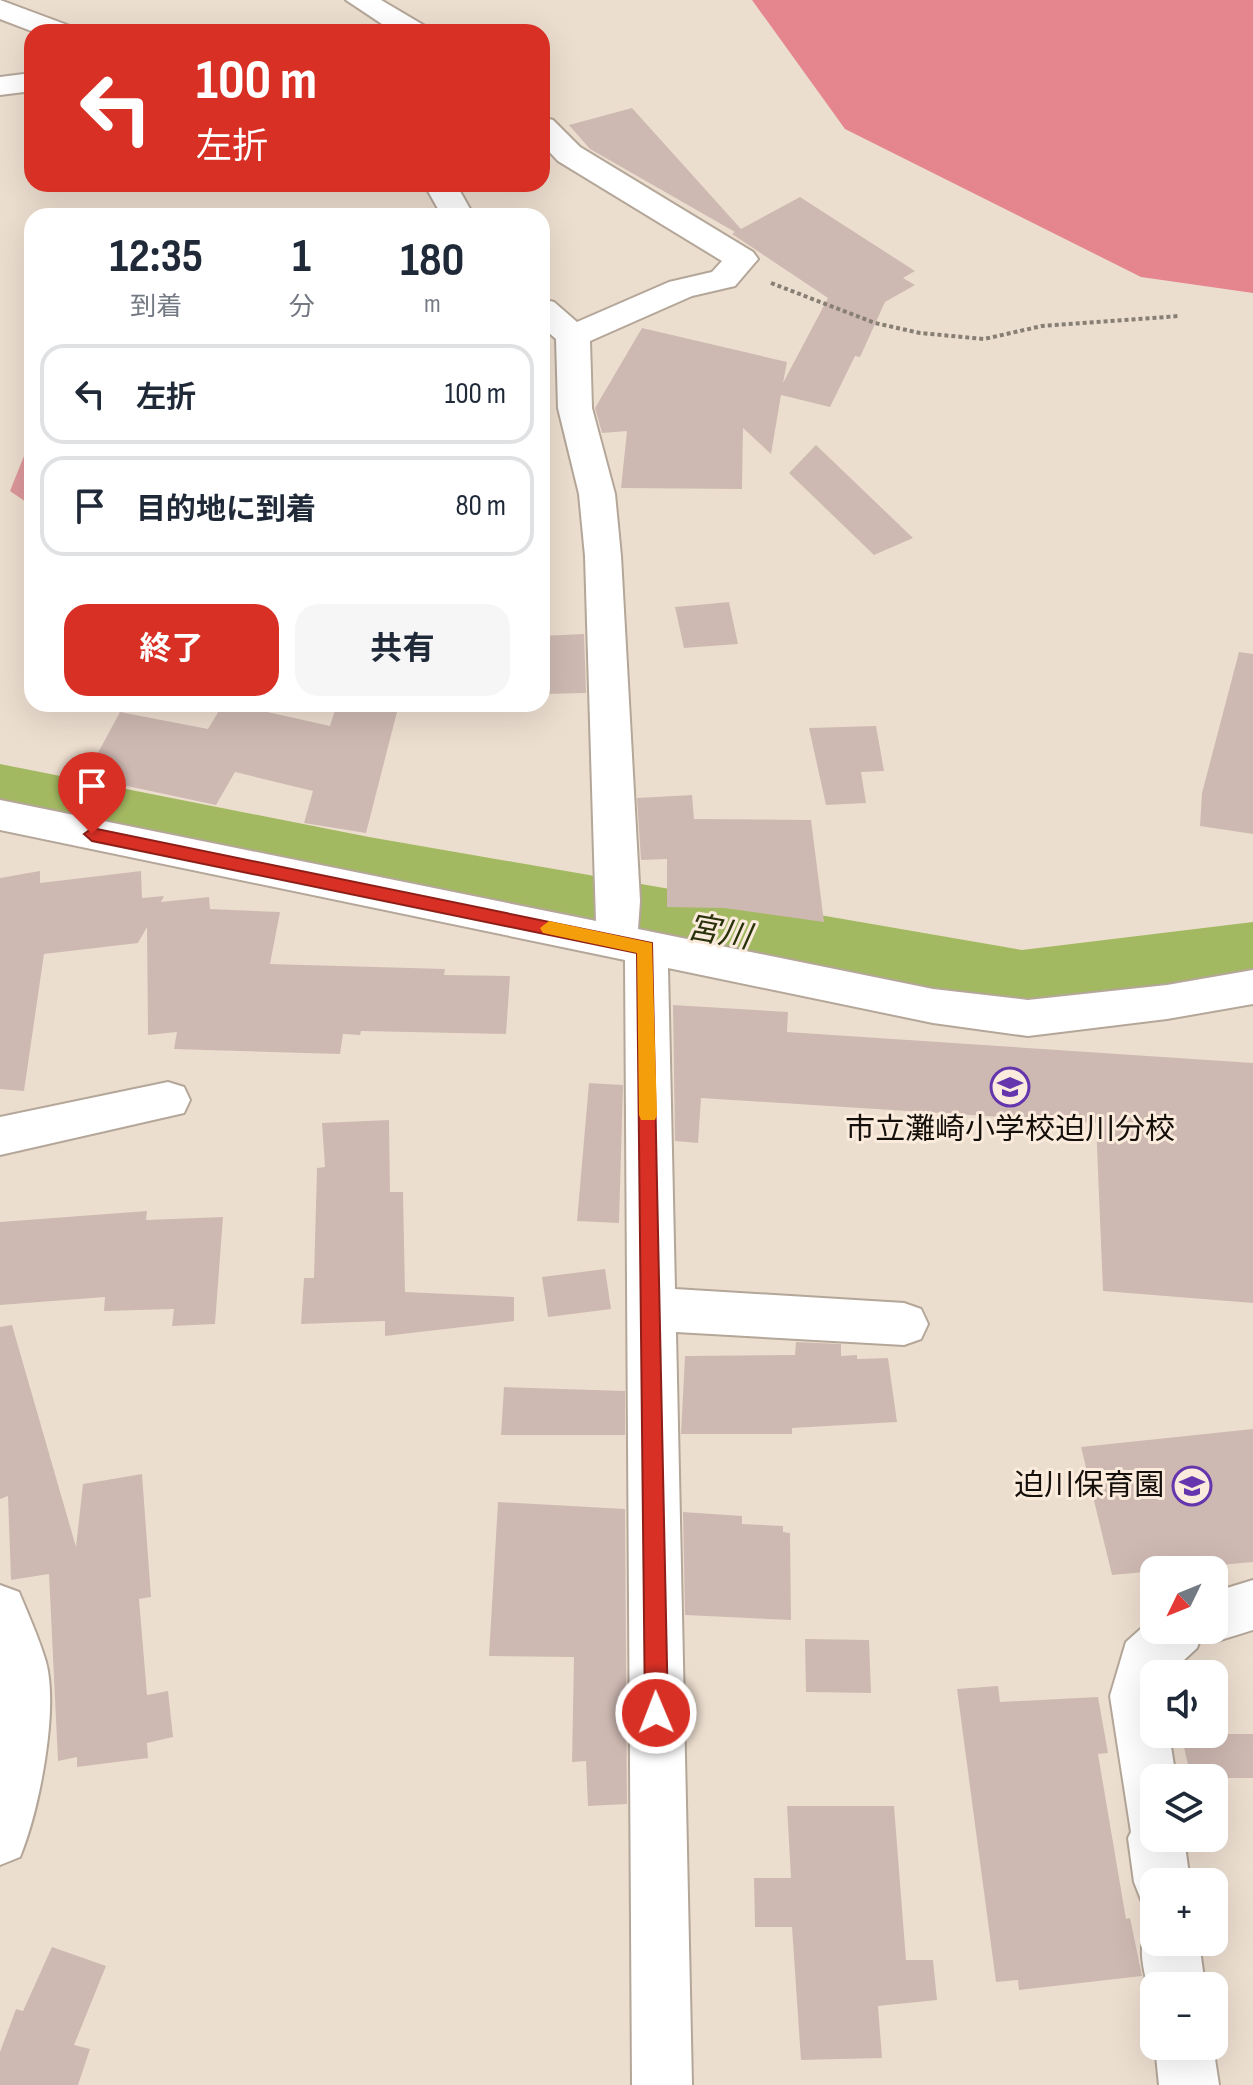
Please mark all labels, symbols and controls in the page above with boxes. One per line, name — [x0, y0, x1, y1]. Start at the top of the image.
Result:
text: 100 m — [196, 48, 317, 115]
icon: left — [64, 56, 168, 160]
text: 左折 — [196, 126, 268, 169]
text: 12:35 — [109, 228, 203, 285]
text: 1 — [292, 228, 311, 285]
text: 180 — [400, 232, 464, 289]
text: m — [424, 289, 441, 320]
text: 到着 — [130, 292, 182, 323]
text: 分 — [289, 292, 315, 323]
icon: left — [68, 372, 112, 416]
text: 100 m — [445, 376, 506, 412]
text: 左折 — [136, 380, 196, 416]
icon: arrive — [68, 484, 112, 528]
text: 80 m — [455, 488, 506, 524]
text: 目的地に到着 — [136, 492, 316, 528]
button: 終了 — [64, 604, 279, 696]
button: 共有 — [295, 604, 510, 696]
pin — [58, 752, 126, 834]
icon: arrive — [70, 764, 114, 808]
water label: 宮川 — [684, 908, 757, 958]
school or university icon: 市立灘崎小学校迫川分校 — [989, 1066, 1031, 1108]
place label: 市立灘崎小学校迫川分校 — [845, 1112, 1175, 1148]
school or university icon: 迫川保育園 — [1171, 1465, 1213, 1507]
place label: 迫川保育園 — [1014, 1468, 1164, 1504]
north arrow — [1140, 1556, 1228, 1644]
map controls — [1140, 1556, 1228, 2060]
button: sound — [1140, 1660, 1228, 1748]
position arrow — [614, 1671, 698, 1755]
button: layers — [1140, 1764, 1228, 1852]
button: + — [1140, 1868, 1228, 1956]
button: − — [1140, 1972, 1228, 2060]

